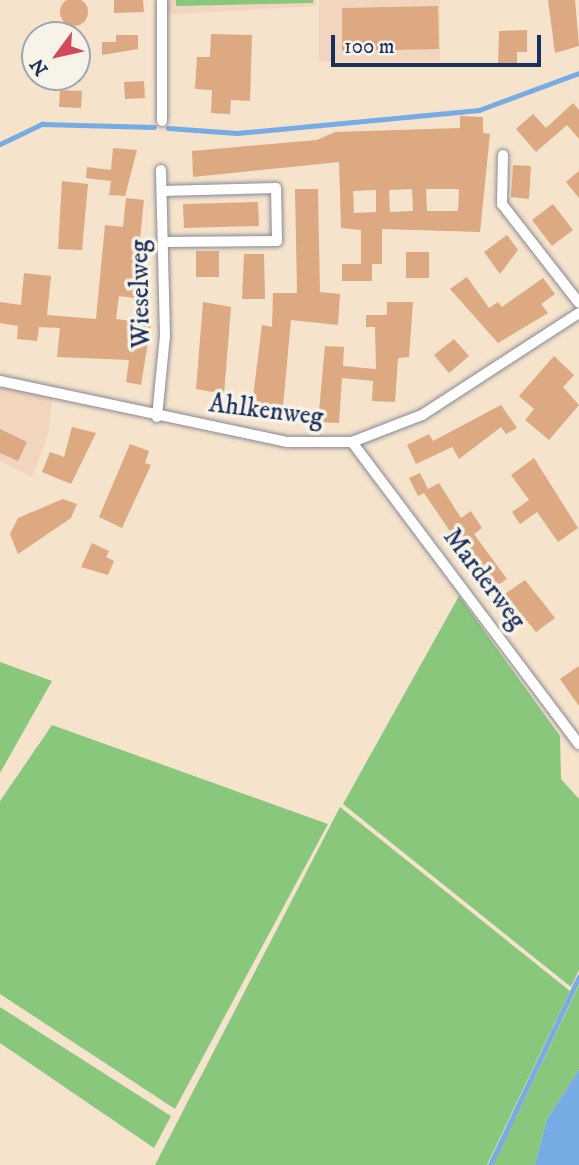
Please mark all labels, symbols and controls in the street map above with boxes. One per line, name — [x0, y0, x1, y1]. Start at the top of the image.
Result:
north arrow — [21, 21, 91, 91]
scale bar — [334, 21, 544, 65]
text: 100 m — [344, 34, 395, 60]
text: N — [26, 54, 54, 79]
street label: Wieselweg — [124, 240, 158, 348]
street label: Ahlkenweg — [207, 389, 325, 433]
street label: Marderweg — [436, 522, 532, 636]

